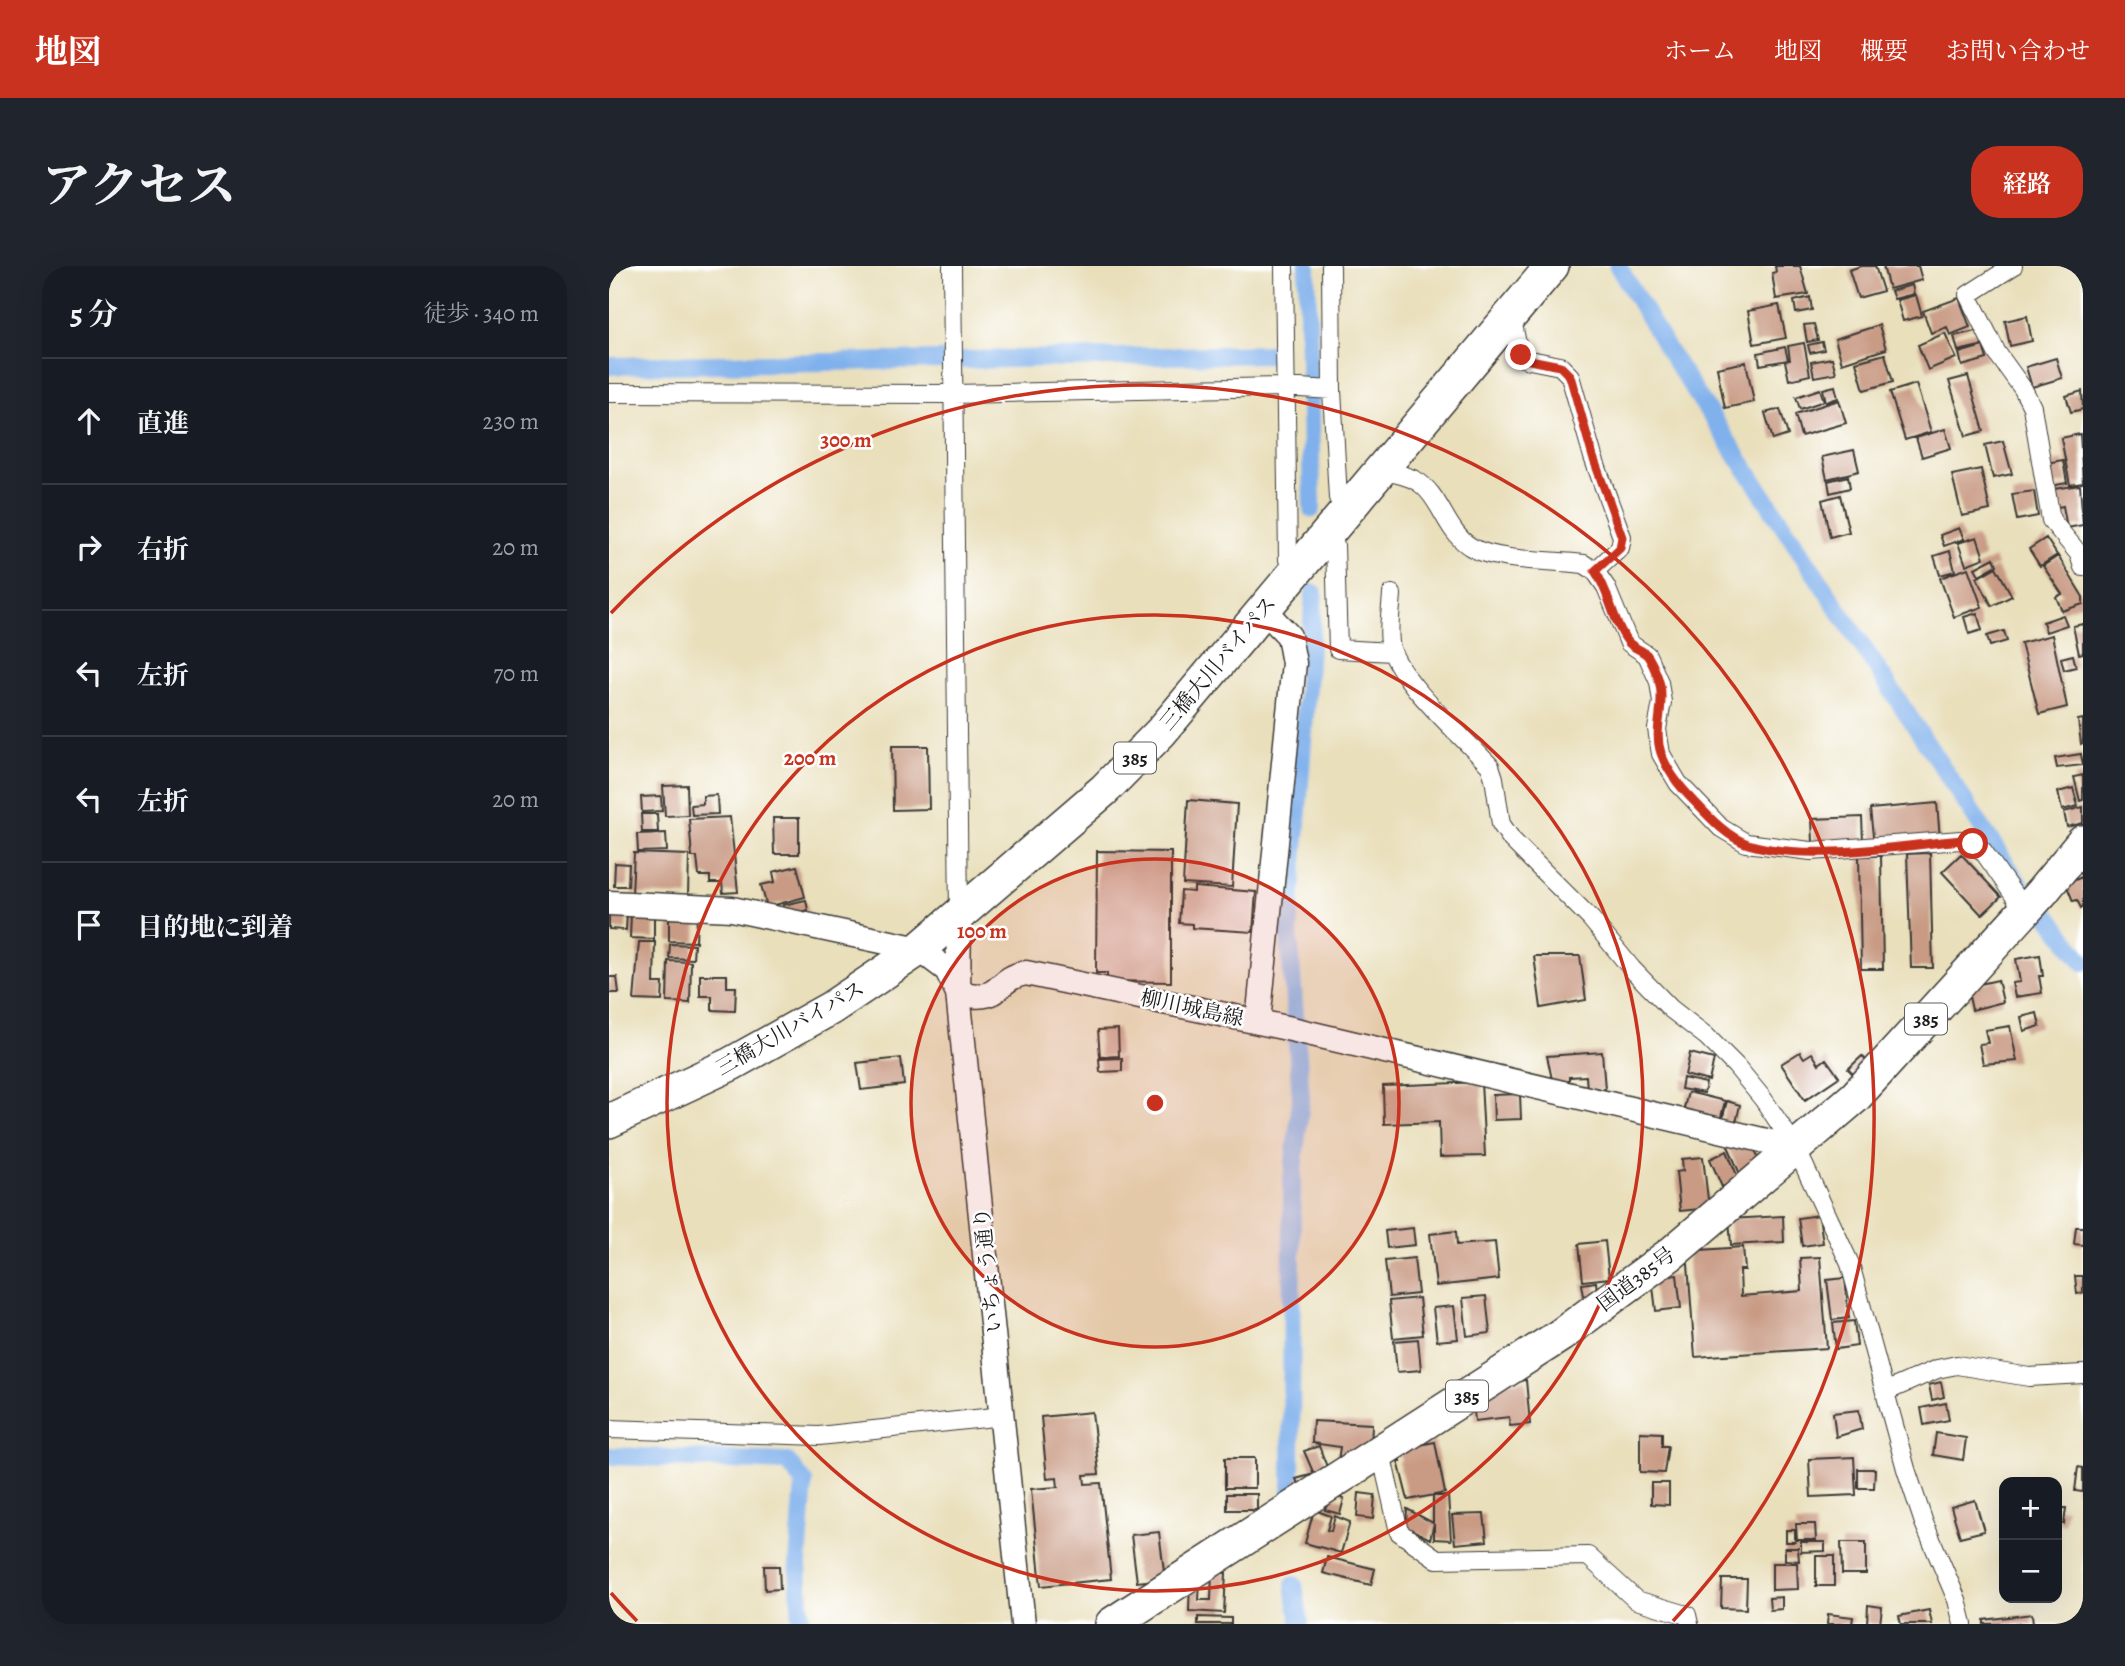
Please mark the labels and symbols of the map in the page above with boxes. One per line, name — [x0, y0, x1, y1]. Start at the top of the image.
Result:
route end — [1505, 339, 1536, 370]
text: 300 m — [820, 426, 872, 454]
street label: 三橋大川バイパス — [1153, 590, 1283, 736]
road number: 385 — [1114, 743, 1156, 774]
text: 200 m — [784, 744, 837, 772]
route start — [1957, 828, 1988, 859]
text: 100 m — [957, 917, 1007, 945]
street label: 三橋大川バイパス — [710, 974, 870, 1082]
street label: 柳川城島線 — [1138, 983, 1246, 1033]
road number: 385 — [1905, 1004, 1947, 1034]
centre of rings — [1143, 1091, 1167, 1115]
street label: いちょう通り — [967, 1206, 1009, 1334]
street label: 国道385号 — [1591, 1240, 1681, 1318]
road number: 385 — [1446, 1380, 1488, 1412]

